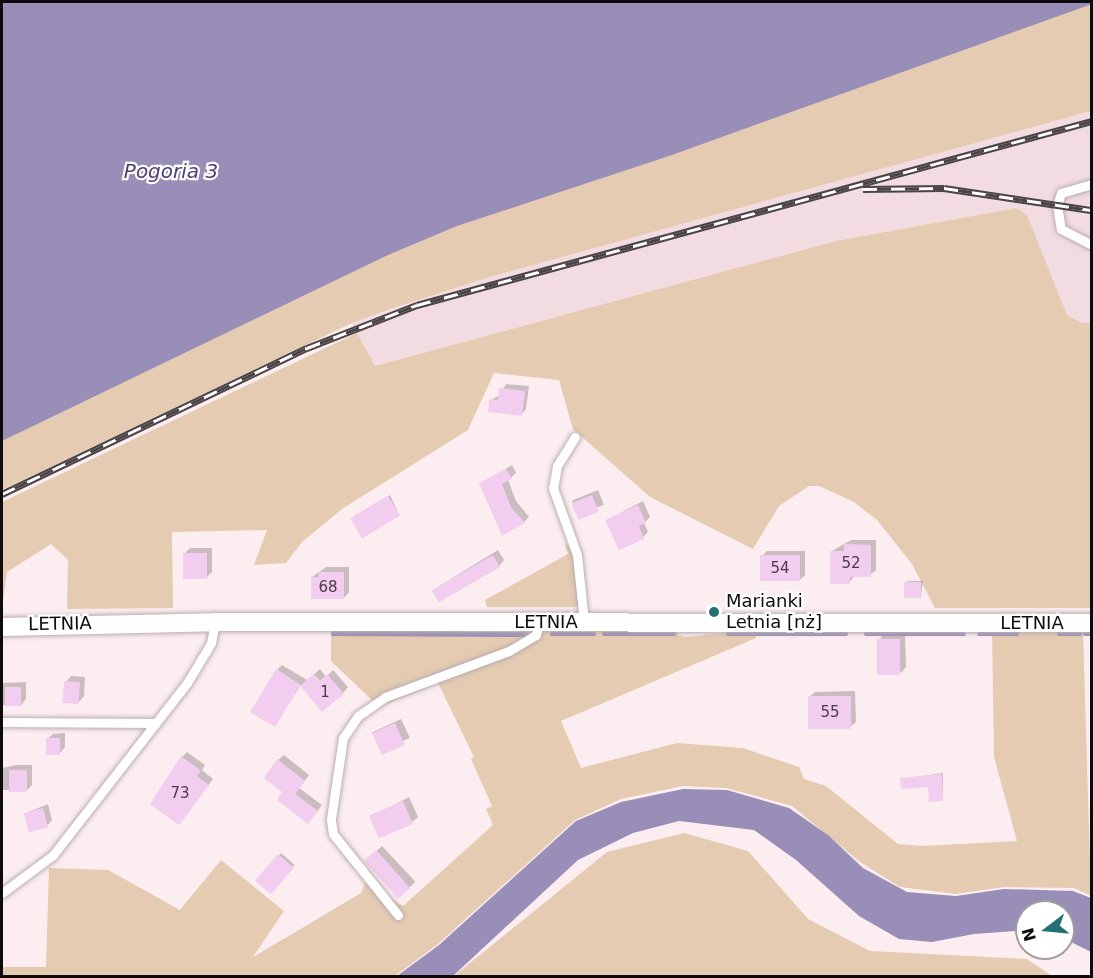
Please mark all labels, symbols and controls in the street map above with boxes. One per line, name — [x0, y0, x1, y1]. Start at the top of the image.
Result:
water label: Pogoria 3 — [124, 159, 218, 183]
house number: 52 — [841, 555, 861, 573]
house number: 54 — [770, 560, 790, 578]
house number: 68 — [318, 579, 338, 597]
place label: Marianki Letnia [nż] — [726, 591, 822, 634]
marker: Marianki Letnia [nż] — [707, 605, 721, 619]
street label: LETNIA — [514, 611, 578, 633]
street label: LETNIA — [1000, 612, 1064, 634]
street label: LETNIA — [28, 613, 92, 635]
house number: 1 — [320, 684, 330, 702]
house number: 55 — [820, 704, 840, 722]
house number: 73 — [170, 785, 190, 803]
north arrow — [1015, 900, 1075, 960]
text: N — [1018, 926, 1040, 944]

